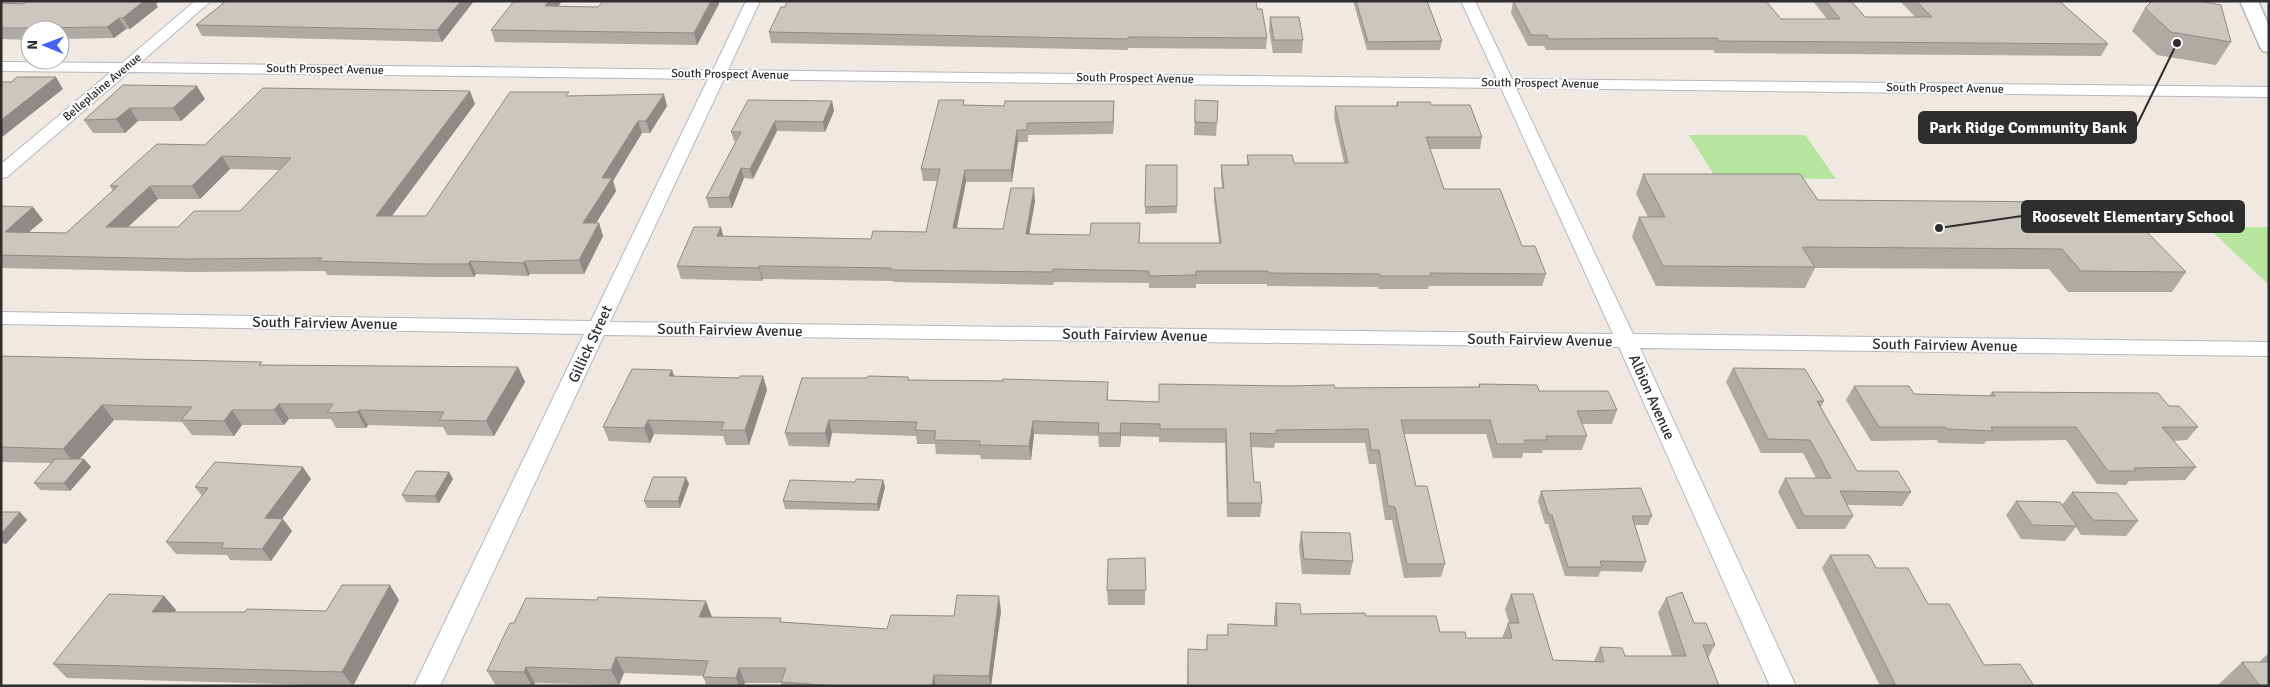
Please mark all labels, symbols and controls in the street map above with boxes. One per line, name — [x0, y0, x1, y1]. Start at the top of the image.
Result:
north arrow — [20, 20, 70, 70]
text: N — [24, 40, 41, 50]
street label: Belleplaine Avenue — [60, 50, 145, 125]
street label: South Prospect Avenue — [266, 61, 384, 78]
street label: South Prospect Avenue — [671, 66, 789, 83]
street label: South Prospect Avenue — [1076, 70, 1194, 87]
street label: South Prospect Avenue — [1481, 75, 1599, 92]
street label: South Prospect Avenue — [1886, 80, 2004, 97]
callout: Park Ridge Community Bank — [1919, 112, 2136, 143]
text: Park Ridge Community Bank — [1929, 118, 2127, 138]
callout: Roosevelt Elementary School — [2022, 201, 2244, 232]
text: Roosevelt Elementary School — [2032, 207, 2234, 227]
street label: Gillick Street — [564, 302, 616, 386]
street label: South Fairview Avenue — [252, 313, 398, 333]
street label: South Fairview Avenue — [657, 320, 803, 340]
street label: South Fairview Avenue — [1062, 325, 1208, 345]
street label: South Fairview Avenue — [1467, 330, 1613, 350]
street label: South Fairview Avenue — [1872, 335, 2018, 355]
street label: Albion Avenue — [1625, 351, 1679, 443]

